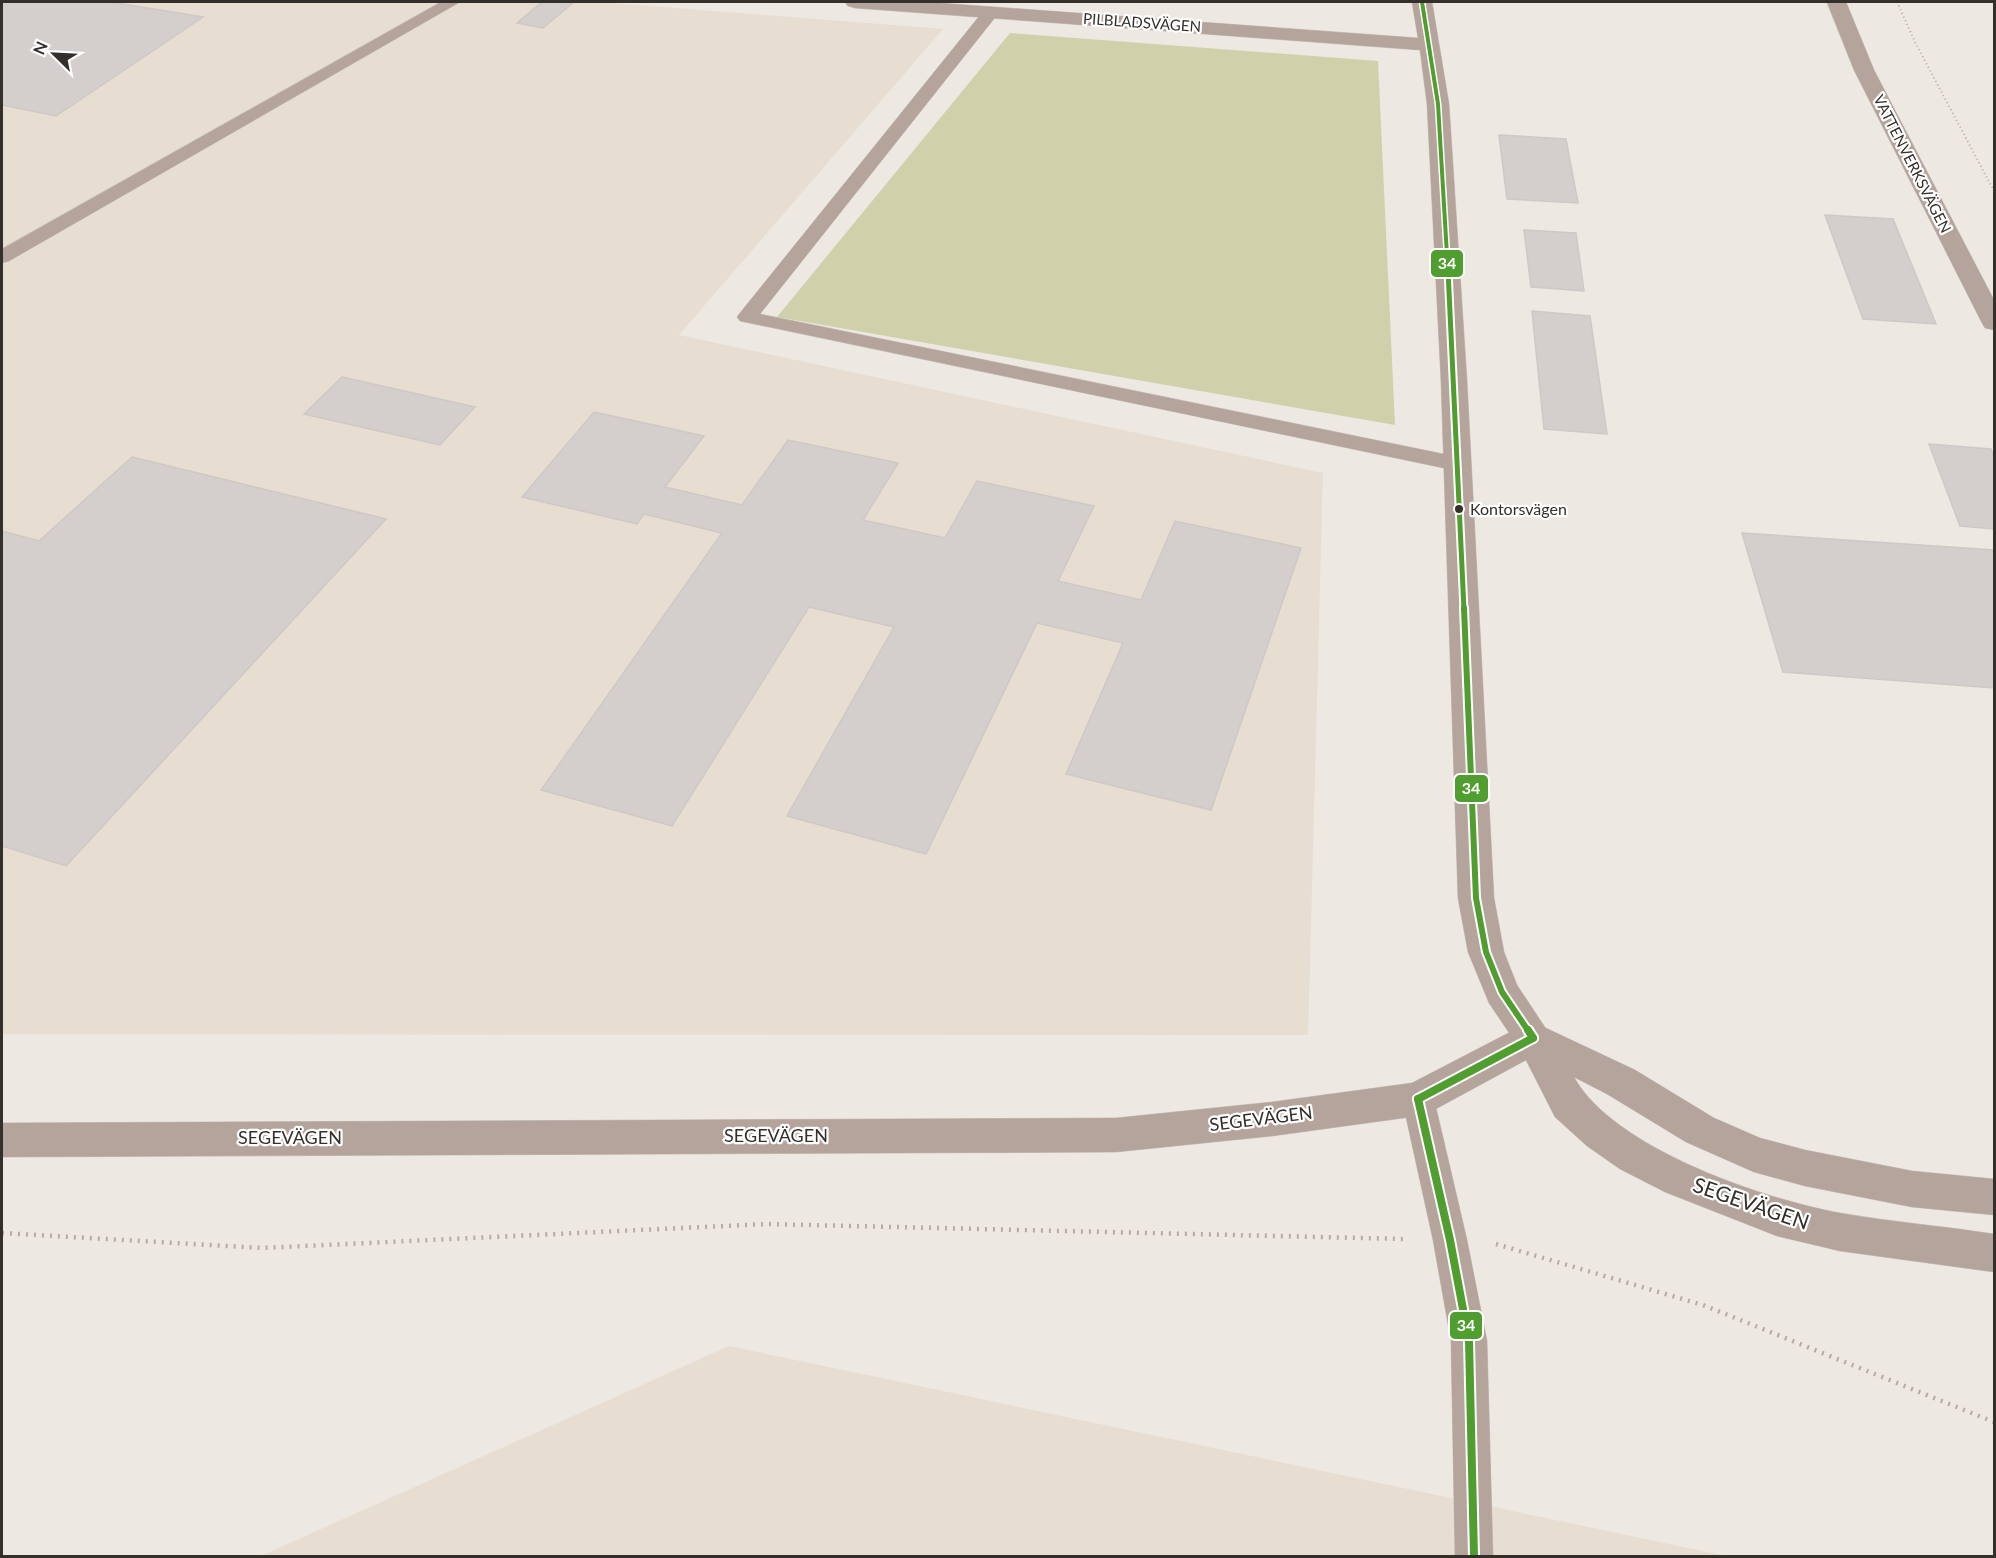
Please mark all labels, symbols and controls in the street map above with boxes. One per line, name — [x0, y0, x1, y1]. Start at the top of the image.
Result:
street label: PILBLADSVÄGEN — [1083, 9, 1202, 35]
north arrow — [24, 24, 84, 84]
text: N — [29, 38, 51, 57]
street label: VATTENVERKSVÄGEN — [1870, 91, 1956, 236]
line badge: 34 — [1430, 249, 1464, 278]
text: 34 — [1438, 253, 1456, 272]
place label: Kontorsvägen — [1470, 499, 1567, 518]
marker: Kontorsvägen — [1453, 503, 1465, 515]
line badge: 34 — [1454, 774, 1489, 803]
text: 34 — [1462, 778, 1480, 797]
street label: SEGEVÄGEN — [1208, 1101, 1314, 1135]
street label: SEGEVÄGEN — [724, 1124, 828, 1146]
street label: SEGEVÄGEN — [238, 1126, 342, 1148]
street label: SEGEVÄGEN — [1690, 1171, 1813, 1234]
line badge: 34 — [1449, 1311, 1483, 1340]
text: 34 — [1457, 1315, 1475, 1334]

